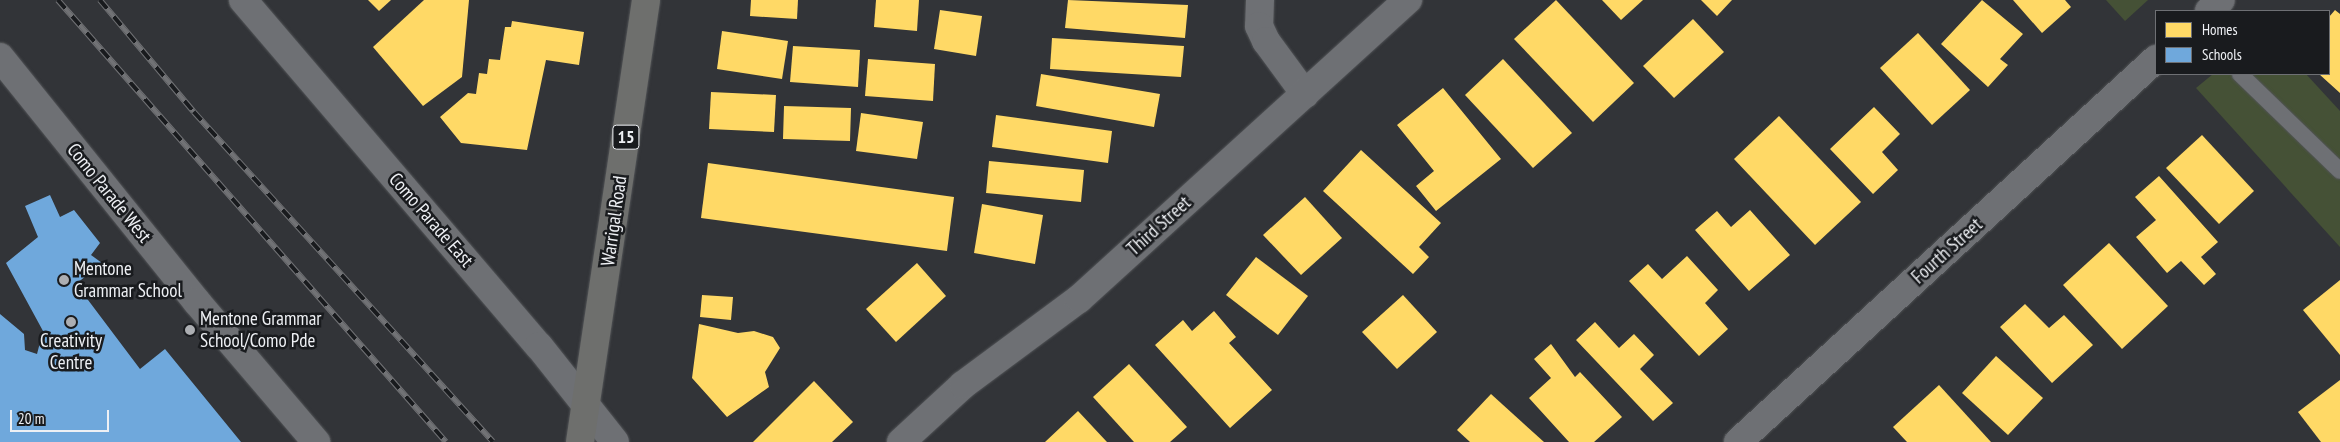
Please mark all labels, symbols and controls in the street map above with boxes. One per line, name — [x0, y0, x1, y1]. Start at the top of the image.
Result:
legend — [2155, 10, 2330, 75]
text: Homes — [2202, 20, 2238, 39]
text: Schools — [2202, 45, 2242, 64]
road number: 15 — [612, 121, 640, 152]
street label: Como Parade West — [62, 139, 156, 247]
street label: Como Parade East — [384, 168, 478, 272]
street label: Warrigal Road — [596, 174, 632, 268]
street label: Third Street — [1122, 192, 1196, 260]
street label: Fourth Street — [1907, 213, 1987, 289]
place label: Mentone Grammar School — [74, 258, 182, 302]
marker: Mentone Grammar School — [58, 274, 70, 286]
place label: Mentone Grammar School/Como Pde — [200, 308, 321, 352]
marker: Creativity Centre — [65, 316, 77, 328]
marker: Mentone Grammar School/Como Pde — [184, 324, 196, 336]
place label: Creativity Centre — [40, 330, 102, 374]
scale bar — [12, 400, 111, 432]
text: 20 m — [18, 409, 44, 428]

